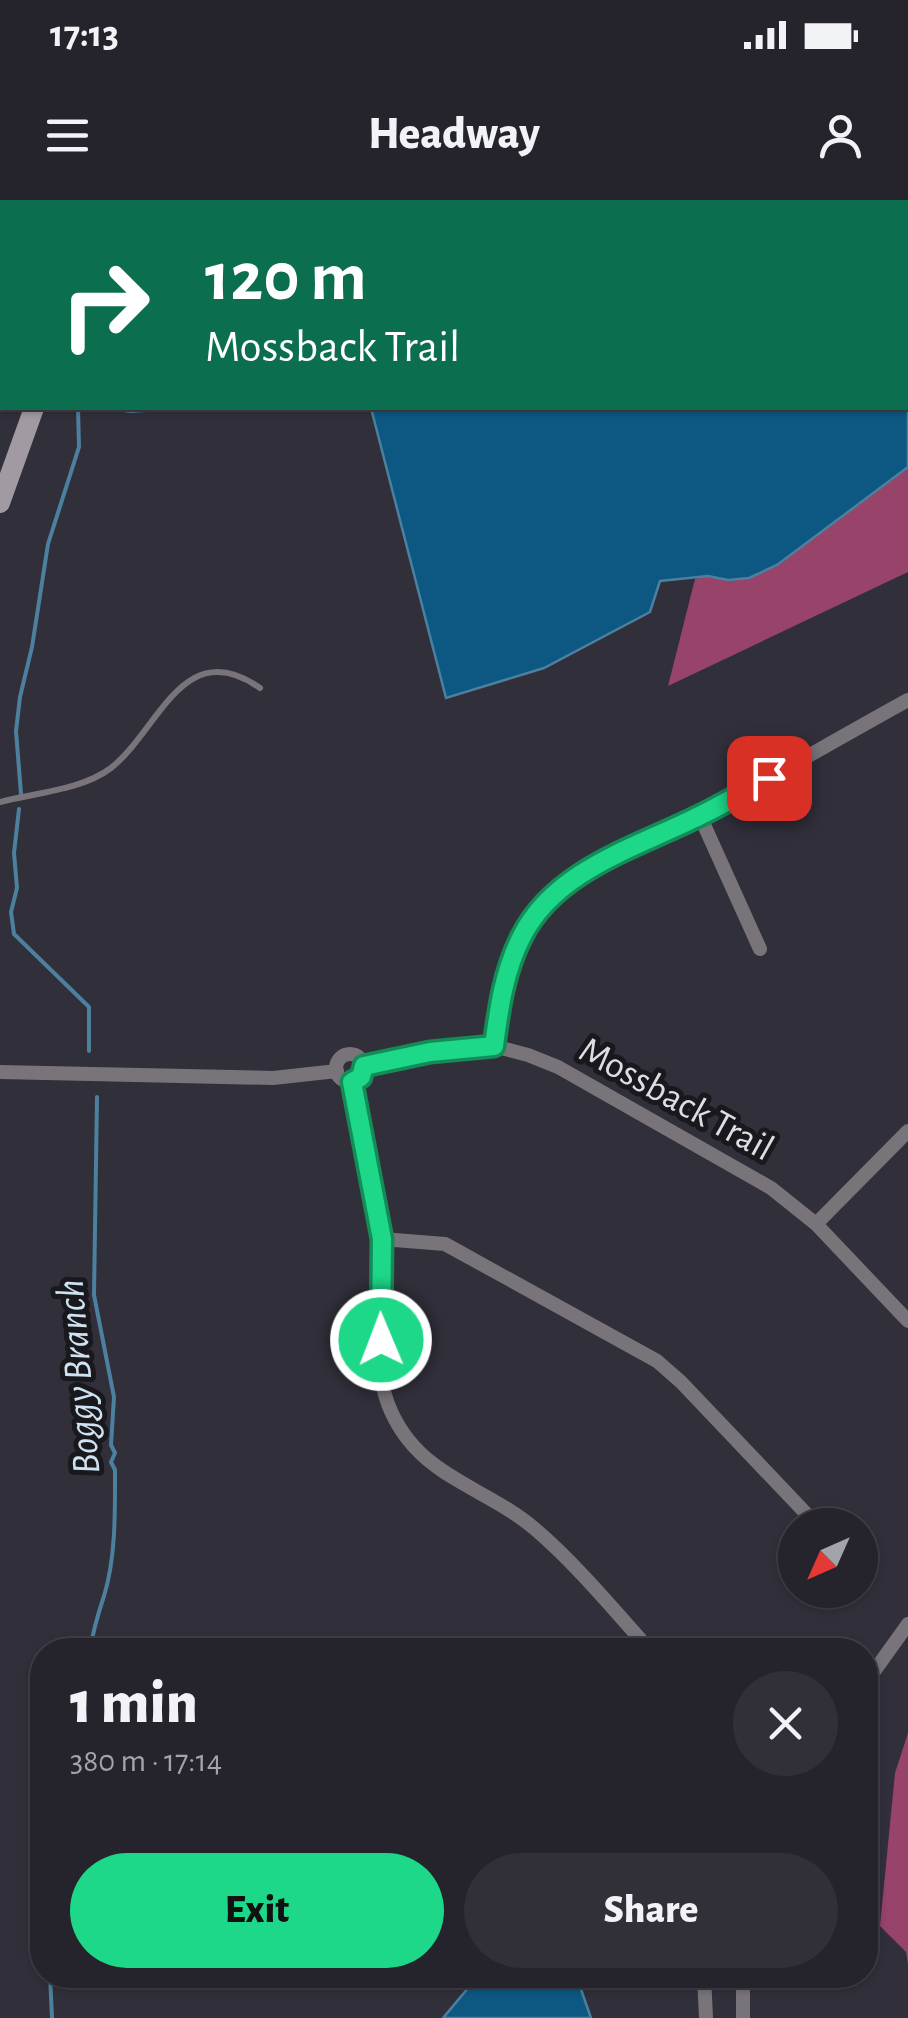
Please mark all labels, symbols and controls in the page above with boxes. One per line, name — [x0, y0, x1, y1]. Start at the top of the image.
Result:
text: 17:13 — [50, 16, 119, 54]
icon: menu — [40, 108, 95, 163]
icon: person — [813, 108, 868, 163]
text: Headway — [368, 112, 540, 157]
icon: right — [40, 240, 170, 370]
text: 120 m — [205, 243, 367, 313]
text: Mossback Trail — [205, 325, 460, 370]
pin — [727, 736, 812, 821]
icon: arrive — [742, 751, 797, 806]
street label: Mossback Trail — [573, 1031, 779, 1169]
water label: Boggy Branch — [51, 1278, 107, 1476]
position arrow — [329, 1288, 433, 1392]
north arrow — [778, 1508, 878, 1608]
map controls — [778, 1508, 878, 1608]
button: close — [733, 1671, 838, 1776]
text: 1 min — [70, 1674, 198, 1734]
text: 380 m · 17:14 — [70, 1745, 222, 1777]
button: Exit — [70, 1853, 444, 1968]
button: Share — [464, 1853, 838, 1968]

